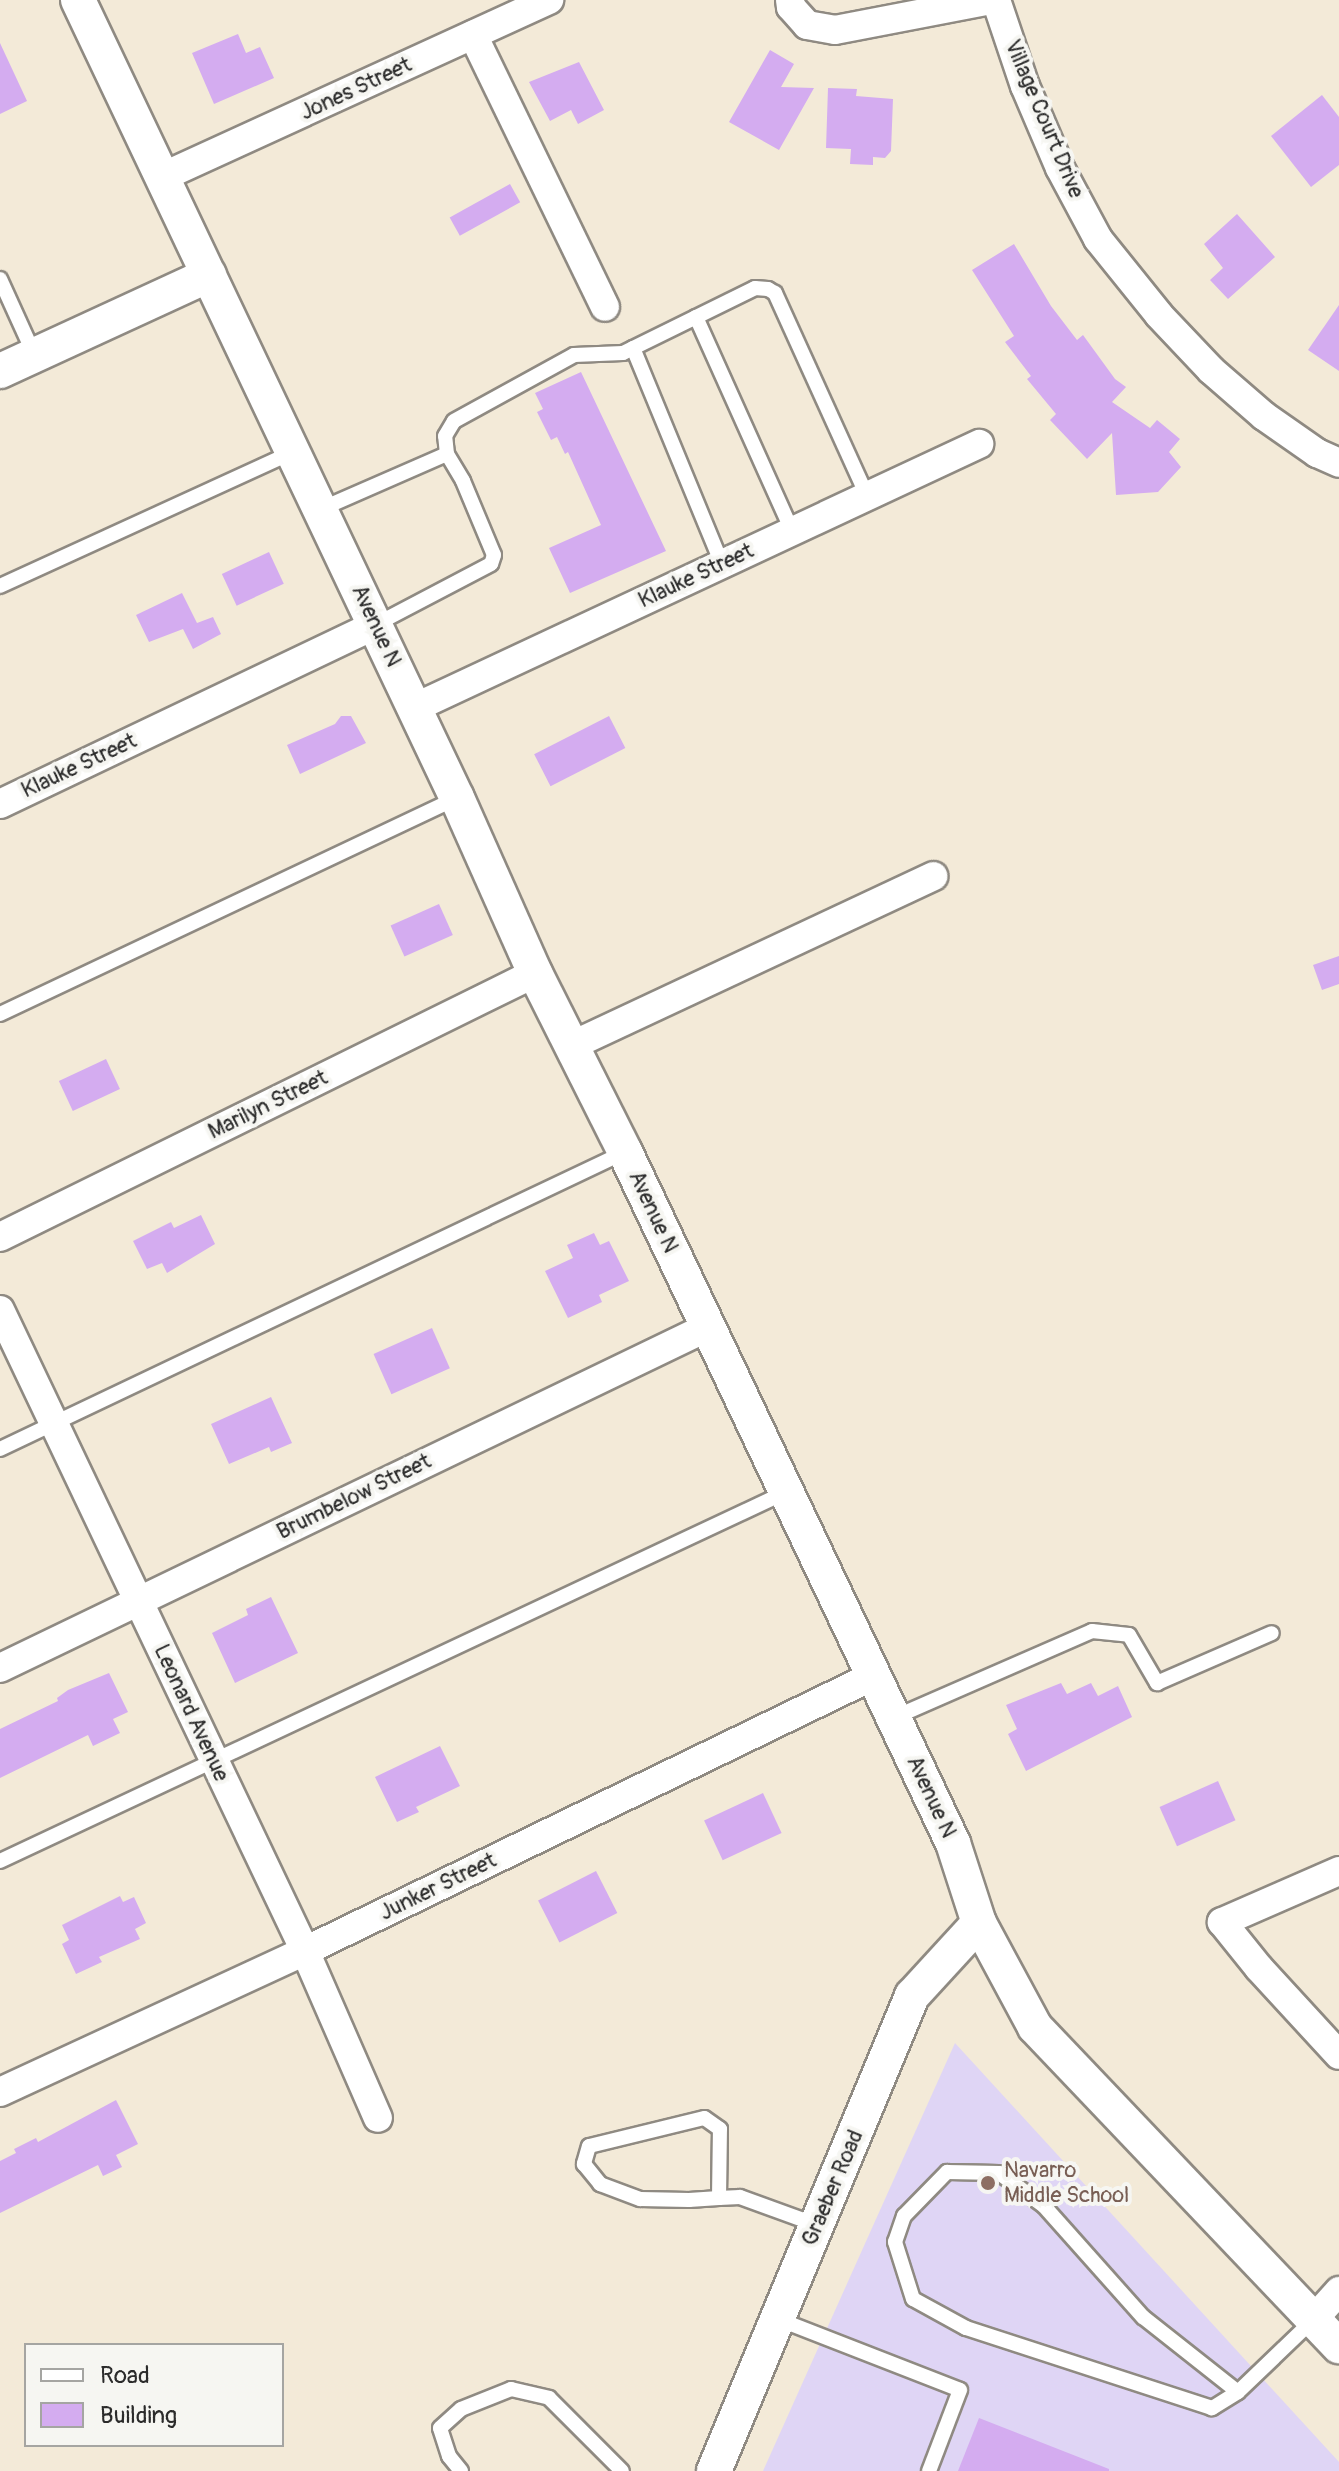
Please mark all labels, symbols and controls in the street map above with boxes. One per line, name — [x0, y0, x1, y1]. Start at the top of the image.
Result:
street label: Village Court Drive — [999, 36, 1089, 202]
street label: Jones Street — [296, 52, 416, 126]
street label: Klauke Street — [634, 538, 758, 614]
street label: Avenue N — [346, 581, 406, 671]
street label: Klauke Street — [17, 728, 141, 804]
street label: Marilyn Street — [204, 1065, 332, 1145]
street label: Avenue N — [623, 1167, 683, 1257]
street label: Brumbelow Street — [273, 1448, 435, 1546]
street label: Leonard Avenue — [148, 1640, 234, 1786]
street label: Avenue N — [901, 1752, 961, 1842]
street label: Junker Street — [375, 1847, 501, 1927]
street label: Graeber Road — [797, 2126, 869, 2250]
place label: Navarro Middle School — [1004, 2157, 1129, 2208]
marker: Navarro Middle School — [979, 2174, 997, 2192]
legend — [24, 2343, 284, 2447]
text: Road — [100, 2361, 150, 2390]
text: Building — [100, 2401, 177, 2430]

